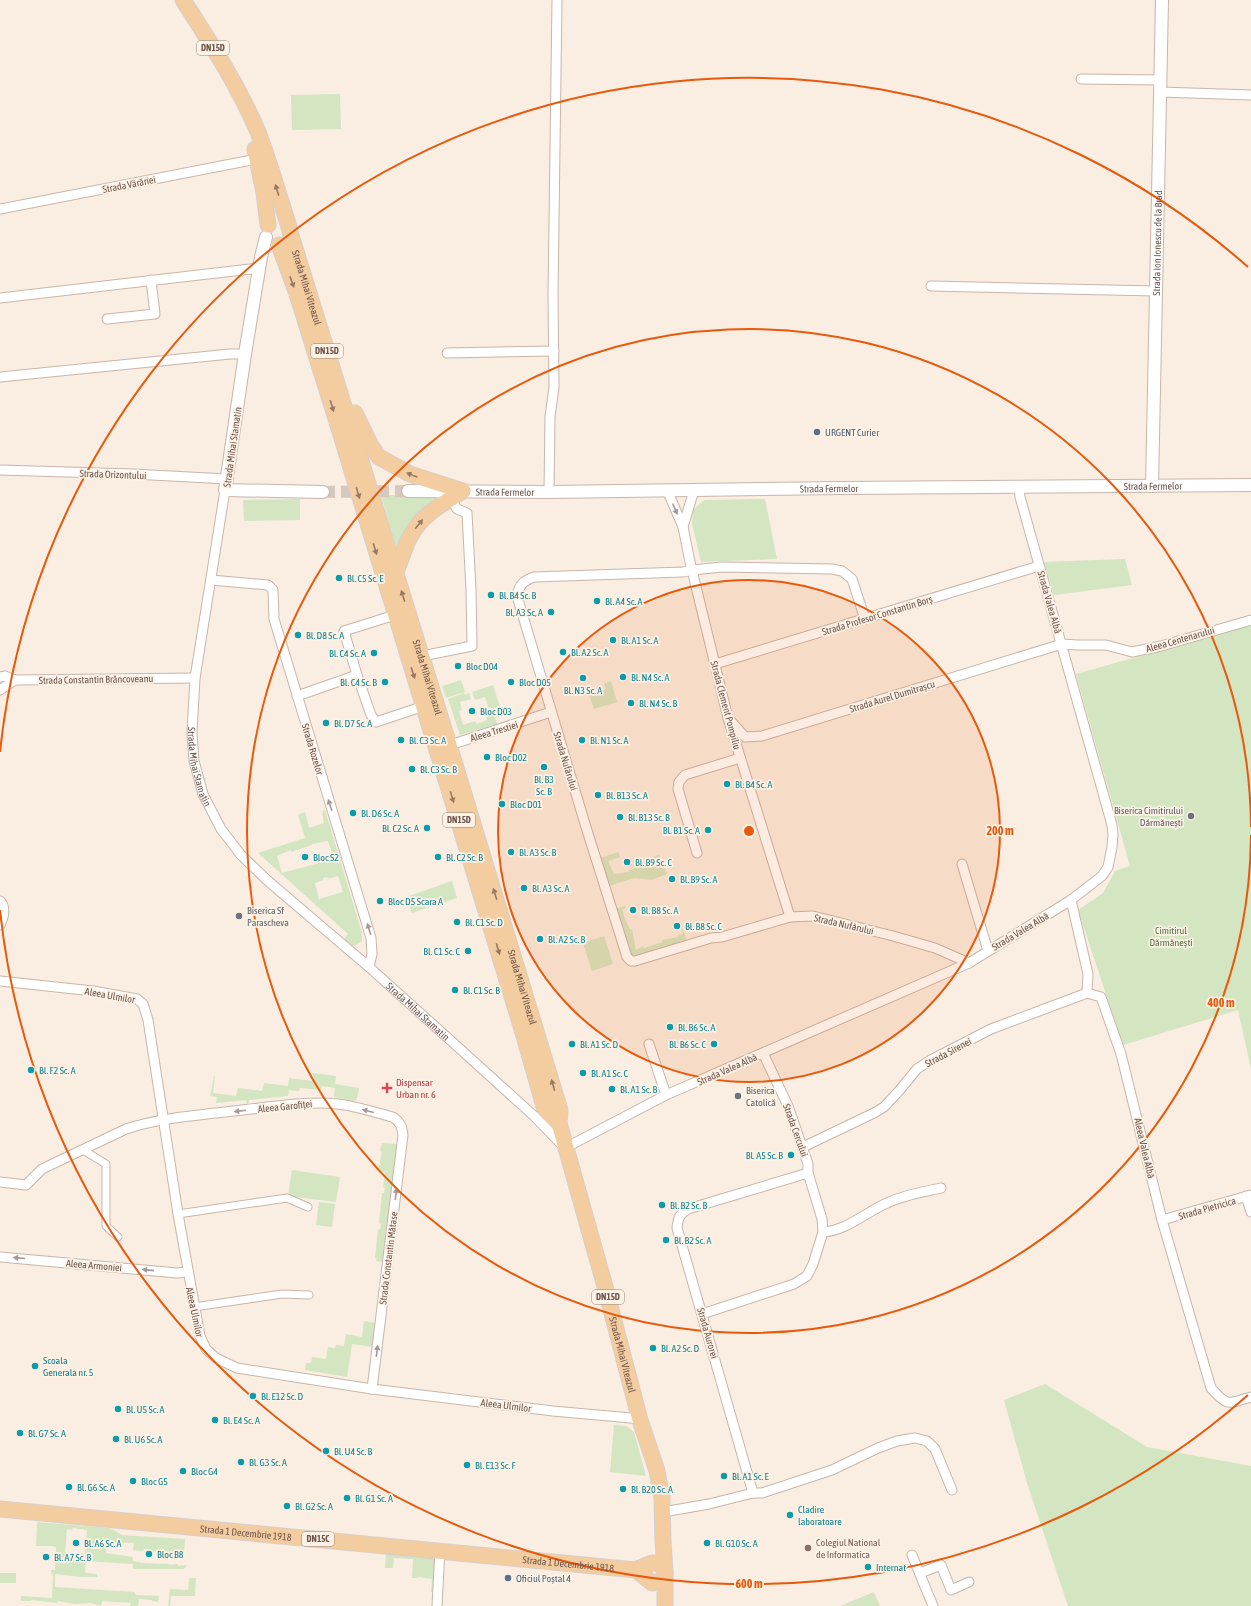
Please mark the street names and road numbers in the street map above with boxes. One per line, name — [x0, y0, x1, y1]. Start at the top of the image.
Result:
road number: DN15D — [197, 41, 229, 55]
street label: Strada Vărăriei — [102, 174, 157, 195]
street label: Strada Ion Ionescu de la Brad — [1151, 190, 1164, 296]
street label: Strada Mihai Viteazul — [290, 249, 324, 327]
road number: DN15D — [311, 344, 343, 358]
street label: Strada Mihai Stamatin — [221, 406, 244, 488]
street label: Strada Orizontului — [79, 468, 147, 481]
street label: Strada Fermelor — [1124, 480, 1183, 492]
street label: Strada Fermelor — [800, 483, 859, 495]
street label: Strada Fermelor — [476, 486, 535, 498]
street label: Strada Valea Albă — [1035, 570, 1064, 635]
street label: Strada Profesor Constantin Borș — [821, 593, 934, 638]
street label: Aleea Centenarului — [1145, 624, 1216, 655]
street label: Strada Mihai Viteazul — [411, 638, 444, 716]
street label: Strada Clement Pompiliu — [708, 660, 743, 751]
street label: Strada Constantin Brâncoveanu — [39, 673, 154, 686]
street label: Strada Aurel Dumitrașcu — [848, 678, 936, 715]
street label: Aleea Trestiei — [469, 719, 519, 744]
street label: Strada Rozelor — [300, 722, 326, 777]
street label: Strada Mihai Stamatin — [186, 727, 213, 808]
street label: Strada Nufărului — [551, 730, 580, 792]
road number: DN15D — [443, 813, 475, 827]
street label: Strada Valea Albă — [990, 910, 1051, 953]
street label: Strada Nufărului — [813, 912, 875, 937]
street label: Strada Mihai Viteazul — [506, 948, 539, 1026]
street label: Strada Mihai Stamatin — [384, 980, 452, 1043]
street label: Aleea Ulmilor — [84, 986, 137, 1005]
street label: Strada Sirenei — [923, 1036, 973, 1069]
street label: Strada Valea Albă — [695, 1051, 759, 1088]
street label: Aleea Garofiței — [257, 1098, 313, 1115]
street label: Strada Cercului — [781, 1102, 810, 1158]
street label: Aleea Valea Albă — [1132, 1117, 1157, 1180]
street label: Strada Pietricica — [1177, 1195, 1237, 1222]
street label: Strada Constantin Mătase — [377, 1211, 400, 1305]
street label: Aleea Armoniei — [65, 1258, 122, 1273]
street label: Aleea Ulmilor — [184, 1286, 205, 1339]
road number: DN15D — [592, 1290, 624, 1304]
street label: Strada Aurorei — [695, 1306, 720, 1360]
street label: Strada Mihai Viteazul — [607, 1316, 638, 1394]
street label: Aleea Ulmilor — [480, 1397, 533, 1414]
street label: Strada 1 Decembrie 1918 — [200, 1523, 292, 1543]
road number: DN15C — [302, 1532, 334, 1546]
street label: Strada 1 Decembrie 1918 — [522, 1554, 615, 1574]

